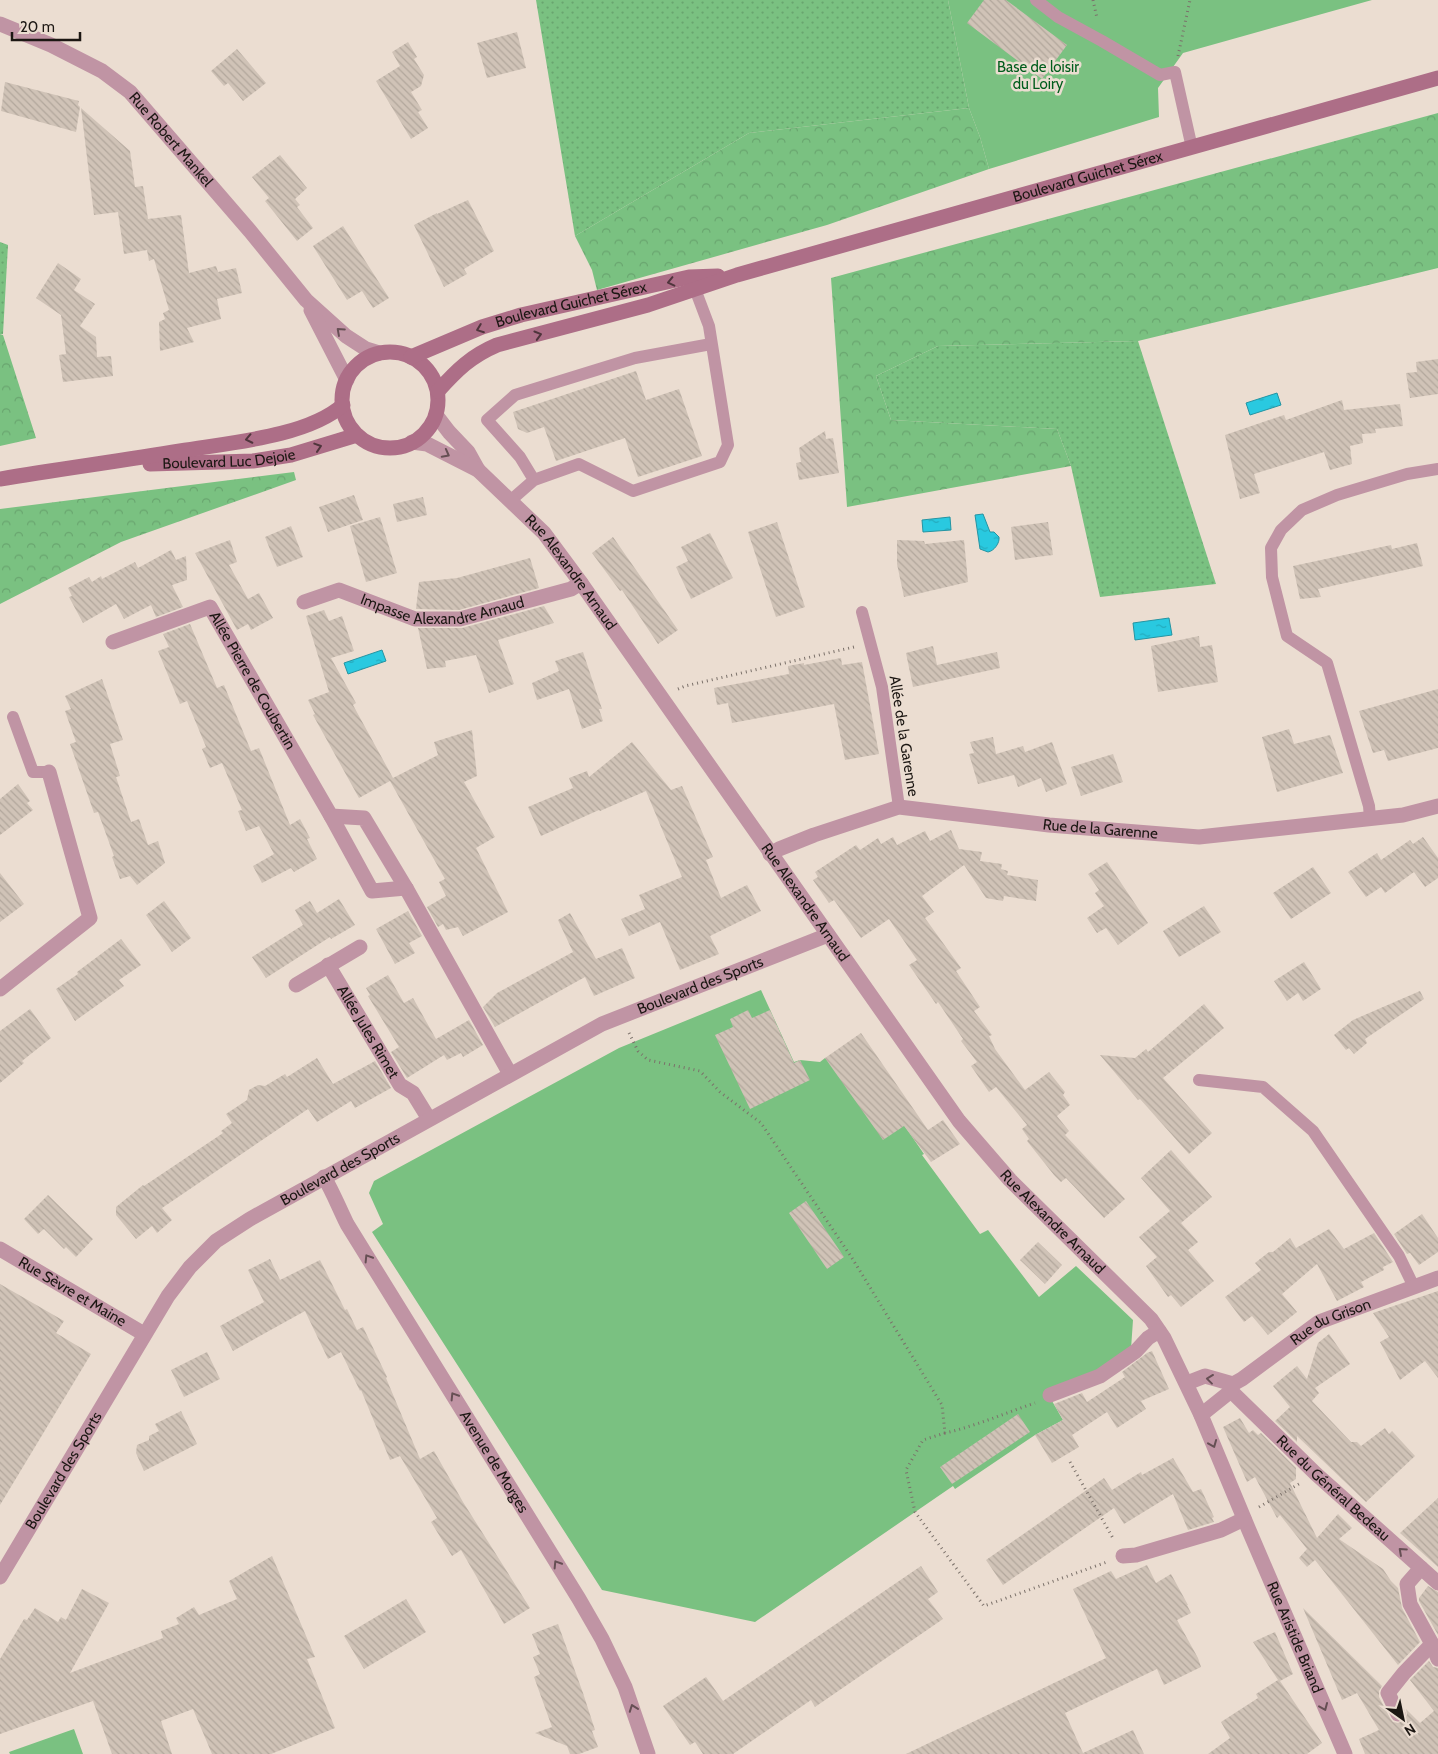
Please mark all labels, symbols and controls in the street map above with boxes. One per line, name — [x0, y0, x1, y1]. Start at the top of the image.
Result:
scale bar — [12, 10, 80, 42]
text: 20 m — [20, 18, 55, 36]
park label: Base de loisir du Loiry — [997, 58, 1079, 93]
street label: Rue Robert Mankel — [125, 88, 217, 191]
street label: Boulevard Guichet Sérex — [1011, 147, 1165, 206]
one-way arrow — [667, 276, 676, 286]
street label: Boulevard Guichet Sérex — [493, 278, 648, 331]
one-way arrow — [476, 323, 485, 333]
one-way arrow — [336, 328, 345, 337]
one-way arrow — [534, 330, 543, 341]
one-way arrow — [245, 434, 254, 444]
one-way arrow — [313, 443, 322, 453]
street label: Boulevard Luc Dejoie — [162, 445, 298, 473]
one-way arrow — [440, 447, 449, 457]
street label: Rue Alexandre Arnaud — [521, 511, 620, 633]
street label: Impasse Alexandre Arnaud — [358, 590, 526, 629]
street label: Allée Pierre de Coubertin — [206, 608, 300, 753]
street label: Allée de la Garenne — [886, 674, 923, 798]
street label: Rue de la Garenne — [1042, 815, 1159, 843]
street label: Rue Alexandre Arnaud — [758, 840, 853, 965]
street label: Boulevard des Sports — [635, 952, 766, 1018]
street label: Allée Jules Rimet — [333, 982, 403, 1082]
street label: Boulevard des Sports — [277, 1129, 403, 1209]
street label: Rue Alexandre Arnaud — [996, 1166, 1109, 1278]
street label: Rue Sèvre et Maine — [15, 1253, 130, 1331]
one-way arrow — [365, 1254, 374, 1264]
street label: Rue du Grison — [1287, 1295, 1373, 1349]
one-way arrow — [1205, 1374, 1213, 1385]
one-way arrow — [450, 1393, 460, 1402]
street label: Avenue de Morges — [456, 1407, 532, 1516]
street label: Boulevard des Sports — [22, 1409, 106, 1533]
street label: Rue du Général Bedeau — [1273, 1431, 1394, 1545]
one-way arrow — [1207, 1439, 1218, 1448]
one-way arrow — [1398, 1548, 1407, 1557]
one-way arrow — [554, 1561, 564, 1570]
street label: Rue Aristide Briand — [1263, 1579, 1327, 1696]
north arrow — [1378, 1694, 1428, 1744]
one-way arrow — [1318, 1702, 1329, 1711]
one-way arrow — [629, 1704, 639, 1713]
text: N — [1401, 1720, 1419, 1740]

